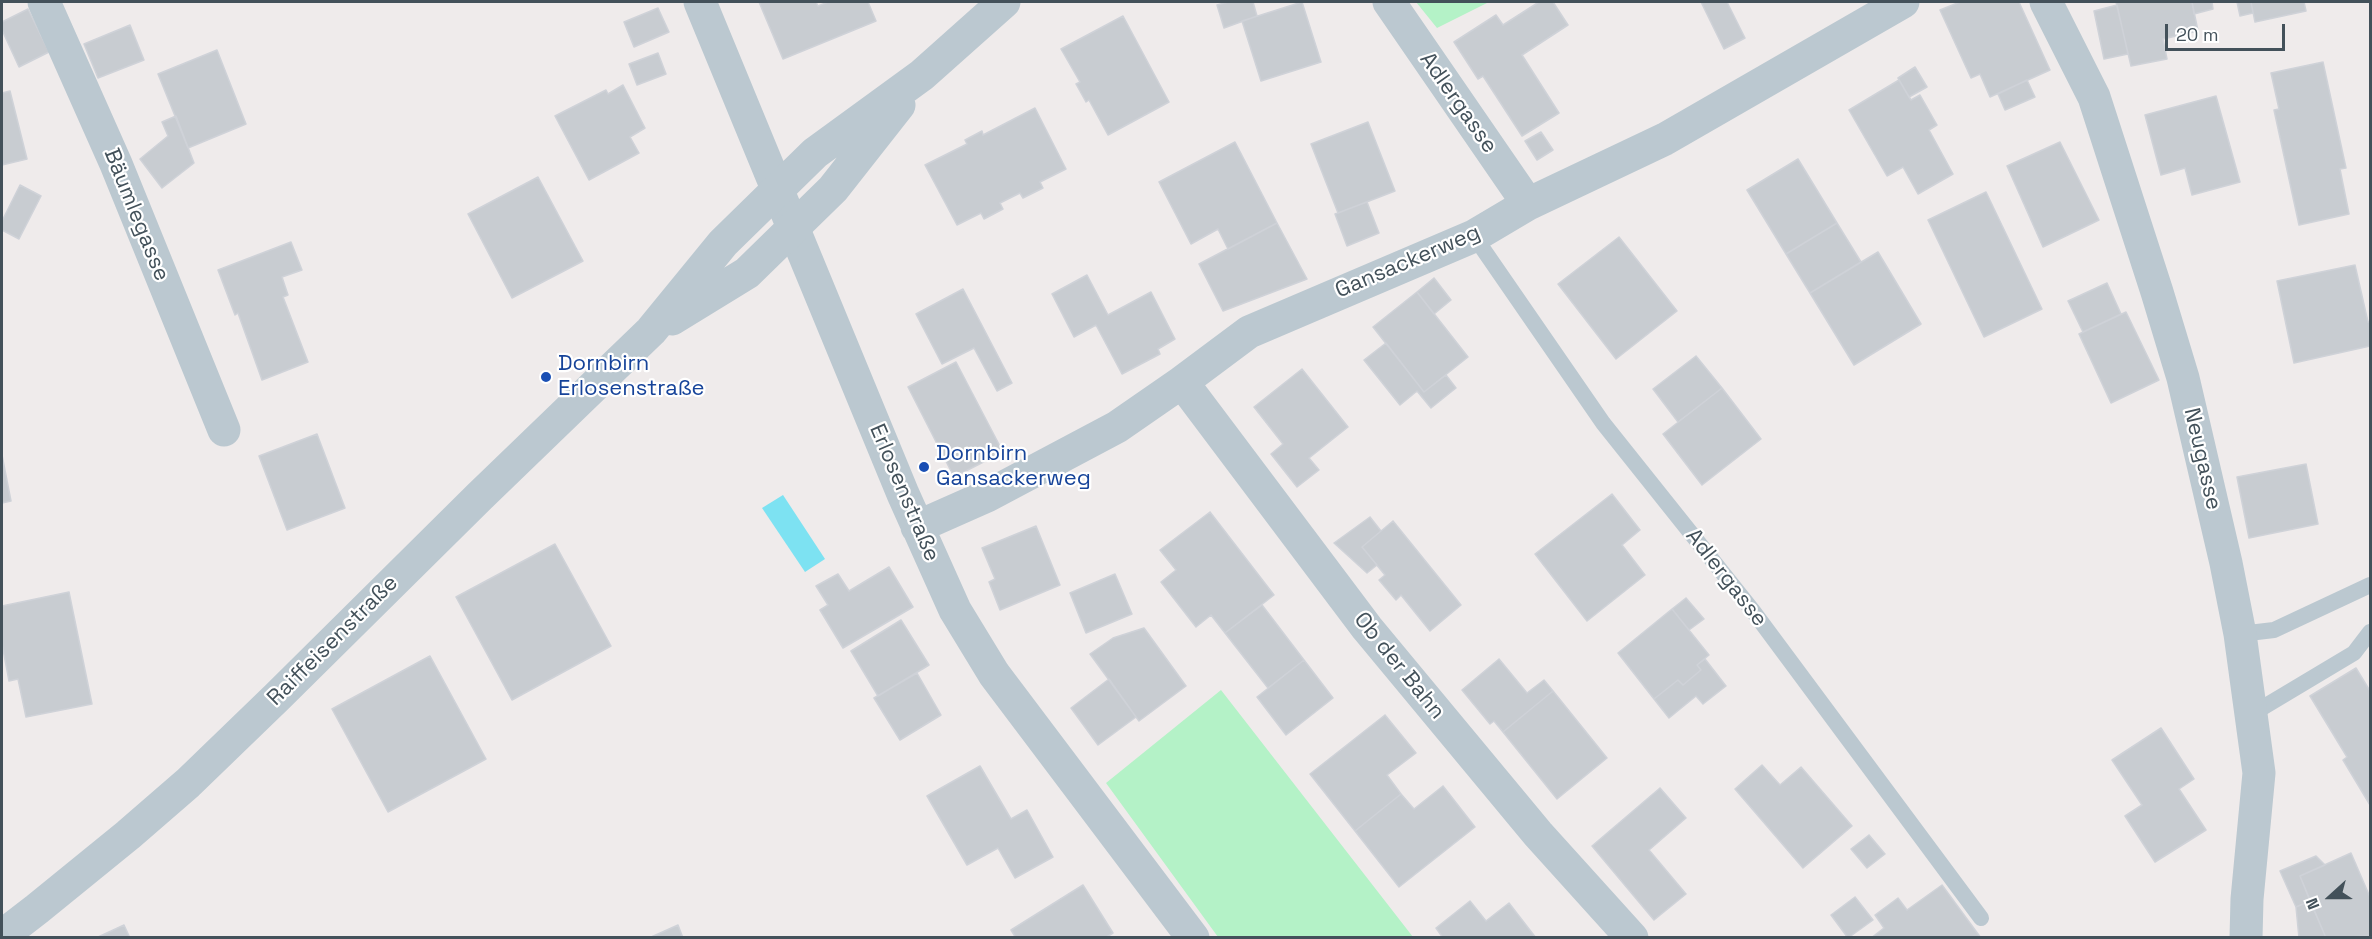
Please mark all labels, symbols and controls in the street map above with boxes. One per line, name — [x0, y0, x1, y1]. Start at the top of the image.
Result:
scale bar — [2168, 12, 2288, 50]
text: 20 m — [2176, 23, 2219, 46]
street label: Adlergasse — [1414, 47, 1502, 159]
street label: Bäumlegasse — [97, 145, 175, 285]
street label: Gansackerweg — [1332, 220, 1484, 304]
place label: Dornbirn Erlosenstraße — [558, 351, 705, 402]
marker: Dornbirn Erlosenstraße — [539, 370, 553, 384]
street label: Neugasse — [2177, 405, 2227, 513]
street label: Erlosenstraße — [863, 420, 945, 566]
place label: Dornbirn Gansackerweg — [936, 441, 1091, 493]
marker: Dornbirn Gansackerweg — [917, 460, 931, 474]
street label: Adlergasse — [1680, 524, 1772, 632]
street label: Raiffeisenstraße — [262, 570, 404, 712]
street label: Ob der Bahn — [1348, 607, 1450, 725]
north arrow — [2300, 867, 2360, 927]
text: N — [2301, 895, 2324, 912]

